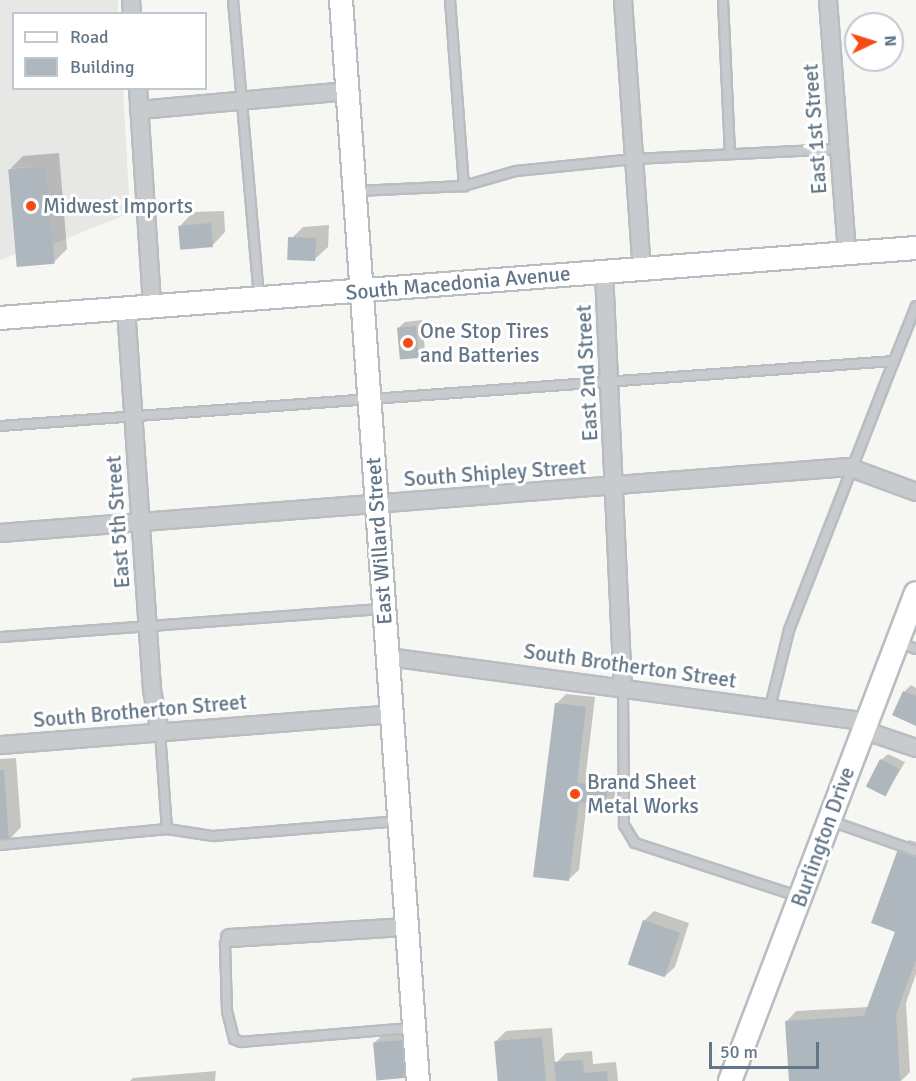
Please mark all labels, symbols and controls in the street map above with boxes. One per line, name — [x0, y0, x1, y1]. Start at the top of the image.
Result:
legend — [12, 12, 207, 90]
north arrow — [844, 12, 904, 72]
text: Road — [70, 26, 109, 48]
text: N — [880, 35, 900, 47]
text: Building — [70, 56, 134, 78]
street label: East 1st Street — [798, 63, 832, 195]
place label: Midwest Imports — [43, 193, 193, 219]
marker: Midwest Imports — [24, 199, 38, 213]
street label: South Macedonia Avenue — [345, 261, 571, 305]
street label: East 2nd Street — [571, 304, 603, 442]
place label: One Stop Tires and Batteries — [420, 318, 549, 368]
marker: One Stop Tires and Batteries — [401, 336, 415, 350]
street label: South Shipley Street — [403, 454, 587, 492]
street label: East 5th Street — [101, 455, 135, 589]
street label: East Willard Street — [361, 456, 397, 626]
street label: South Brotherton Street — [522, 639, 738, 693]
street label: South Brotherton Street — [32, 689, 248, 733]
street label: Burlington Drive — [786, 763, 860, 911]
place label: Brand Sheet Metal Works — [587, 769, 699, 819]
marker: Brand Sheet Metal Works — [568, 787, 582, 801]
scale bar — [712, 1030, 822, 1068]
text: 50 m — [720, 1041, 758, 1063]

